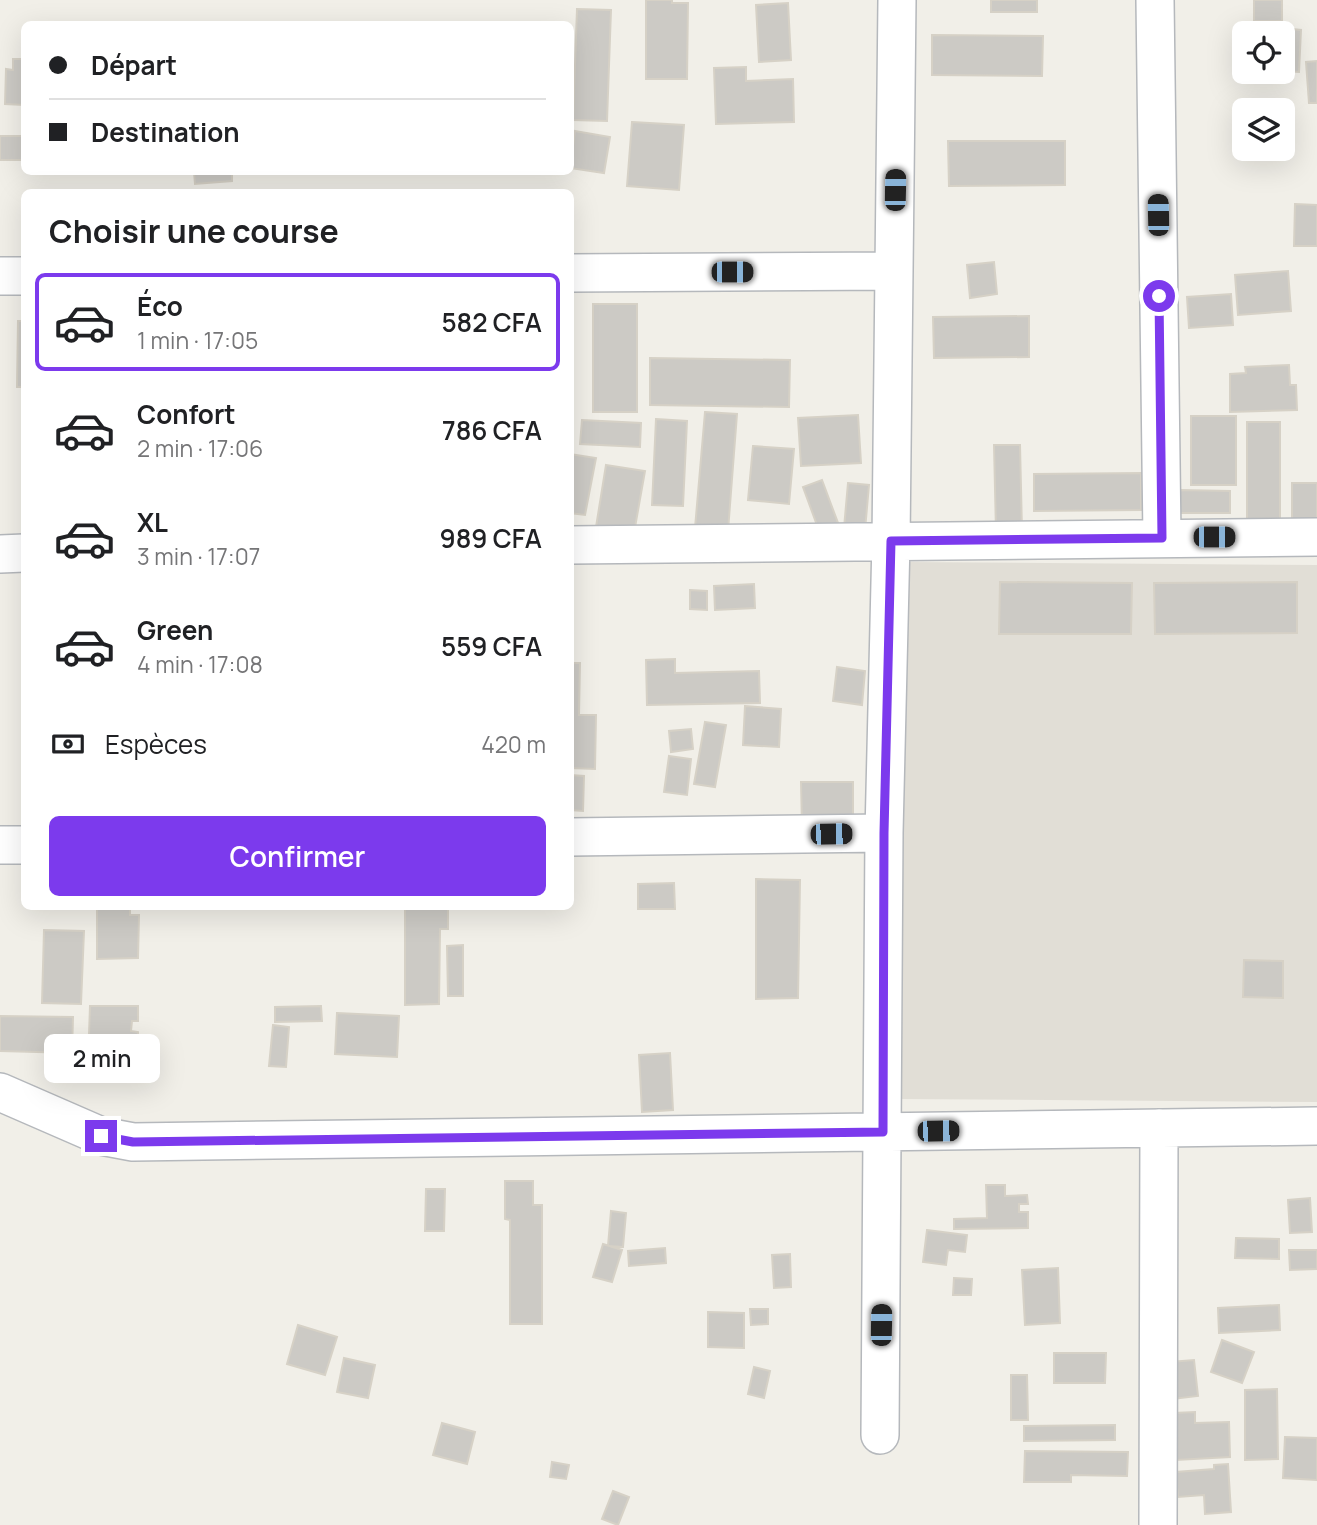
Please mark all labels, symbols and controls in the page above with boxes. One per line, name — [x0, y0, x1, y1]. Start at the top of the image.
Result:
map controls — [1232, 21, 1295, 161]
button: locate — [1232, 21, 1295, 84]
text: Départ — [91, 47, 177, 83]
button: layers — [1232, 98, 1295, 161]
text: Destination — [91, 114, 240, 150]
car — [885, 169, 906, 211]
car — [1148, 194, 1169, 236]
text: Choisir une course — [49, 209, 339, 253]
car — [712, 262, 754, 283]
route start — [1143, 280, 1175, 312]
text: Éco — [137, 288, 183, 324]
icon: car — [53, 291, 116, 354]
text: 582 CFA — [441, 304, 542, 340]
text: 1 min · 17:05 — [137, 324, 258, 356]
text: Confort — [137, 396, 236, 432]
icon: car — [53, 399, 116, 462]
text: 786 CFA — [442, 412, 542, 448]
text: 2 min · 17:06 — [137, 432, 263, 464]
text: XL — [137, 504, 168, 540]
icon: car — [53, 507, 116, 570]
text: 989 CFA — [440, 520, 542, 556]
car — [1194, 527, 1236, 548]
text: 3 min · 17:07 — [137, 540, 260, 572]
text: Green — [137, 612, 213, 648]
icon: car — [53, 615, 116, 678]
text: 559 CFA — [441, 628, 542, 664]
text: 4 min · 17:08 — [137, 648, 263, 680]
icon: cash — [49, 725, 87, 763]
text: Espèces — [105, 726, 207, 762]
text: 420 m — [481, 728, 546, 760]
button: Confirmer — [49, 816, 546, 896]
car — [810, 823, 853, 845]
callout: 2 min — [43, 1034, 159, 1084]
text: 2 min — [73, 1042, 131, 1074]
route end — [85, 1120, 117, 1152]
car — [917, 1120, 960, 1142]
car — [871, 1304, 892, 1346]

